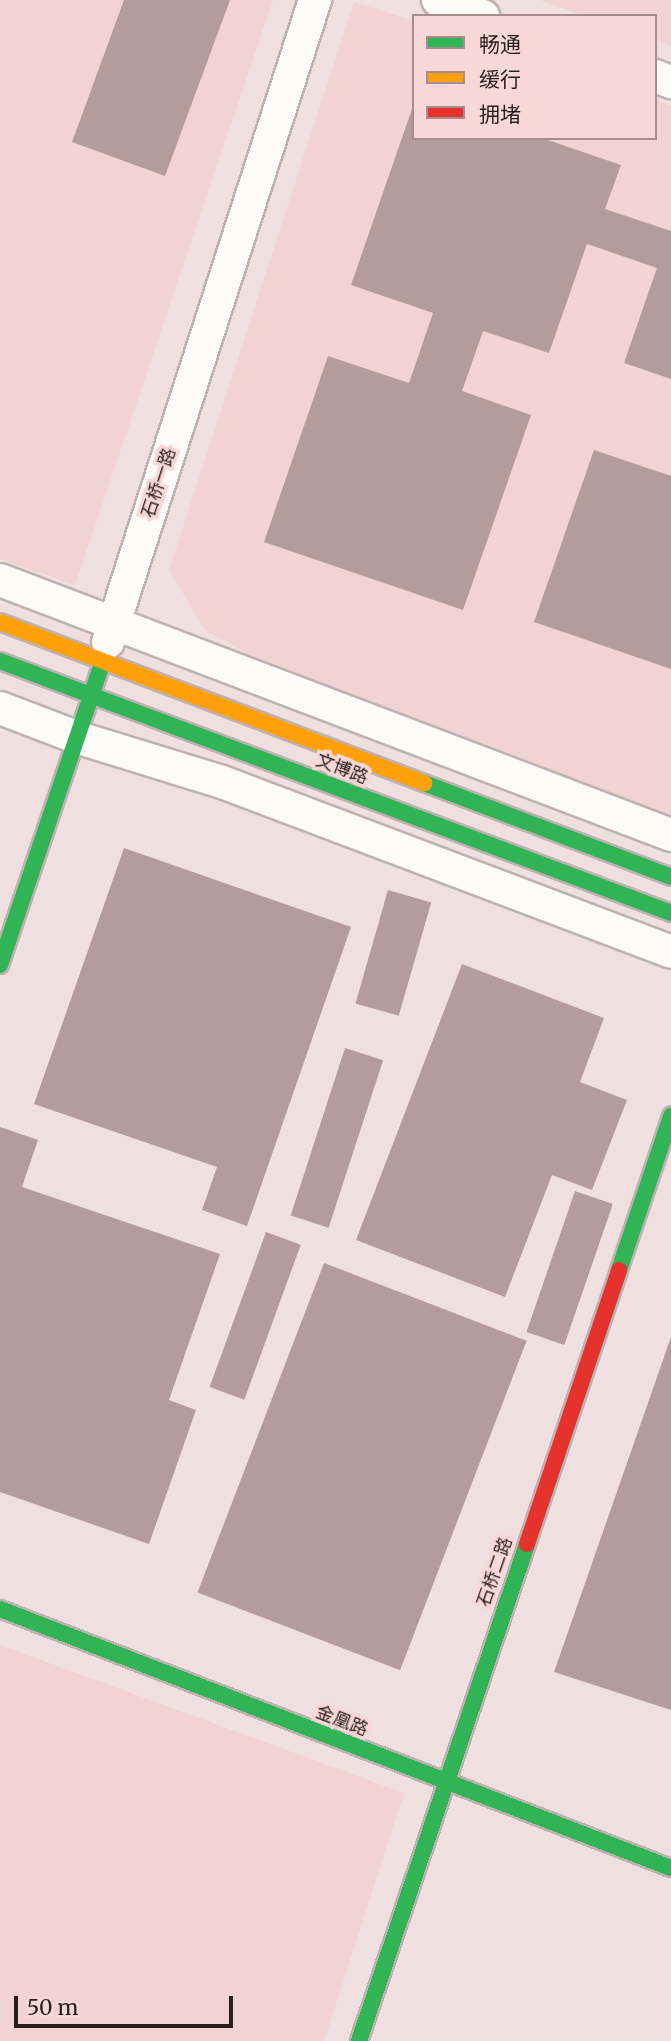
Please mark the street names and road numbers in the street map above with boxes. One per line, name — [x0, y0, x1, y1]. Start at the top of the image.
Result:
street label: 石桥一路 — [138, 445, 180, 521]
street label: 文博路 — [313, 749, 371, 789]
street label: 石桥二路 — [473, 1534, 517, 1610]
street label: 金凰路 — [313, 1701, 371, 1741]

